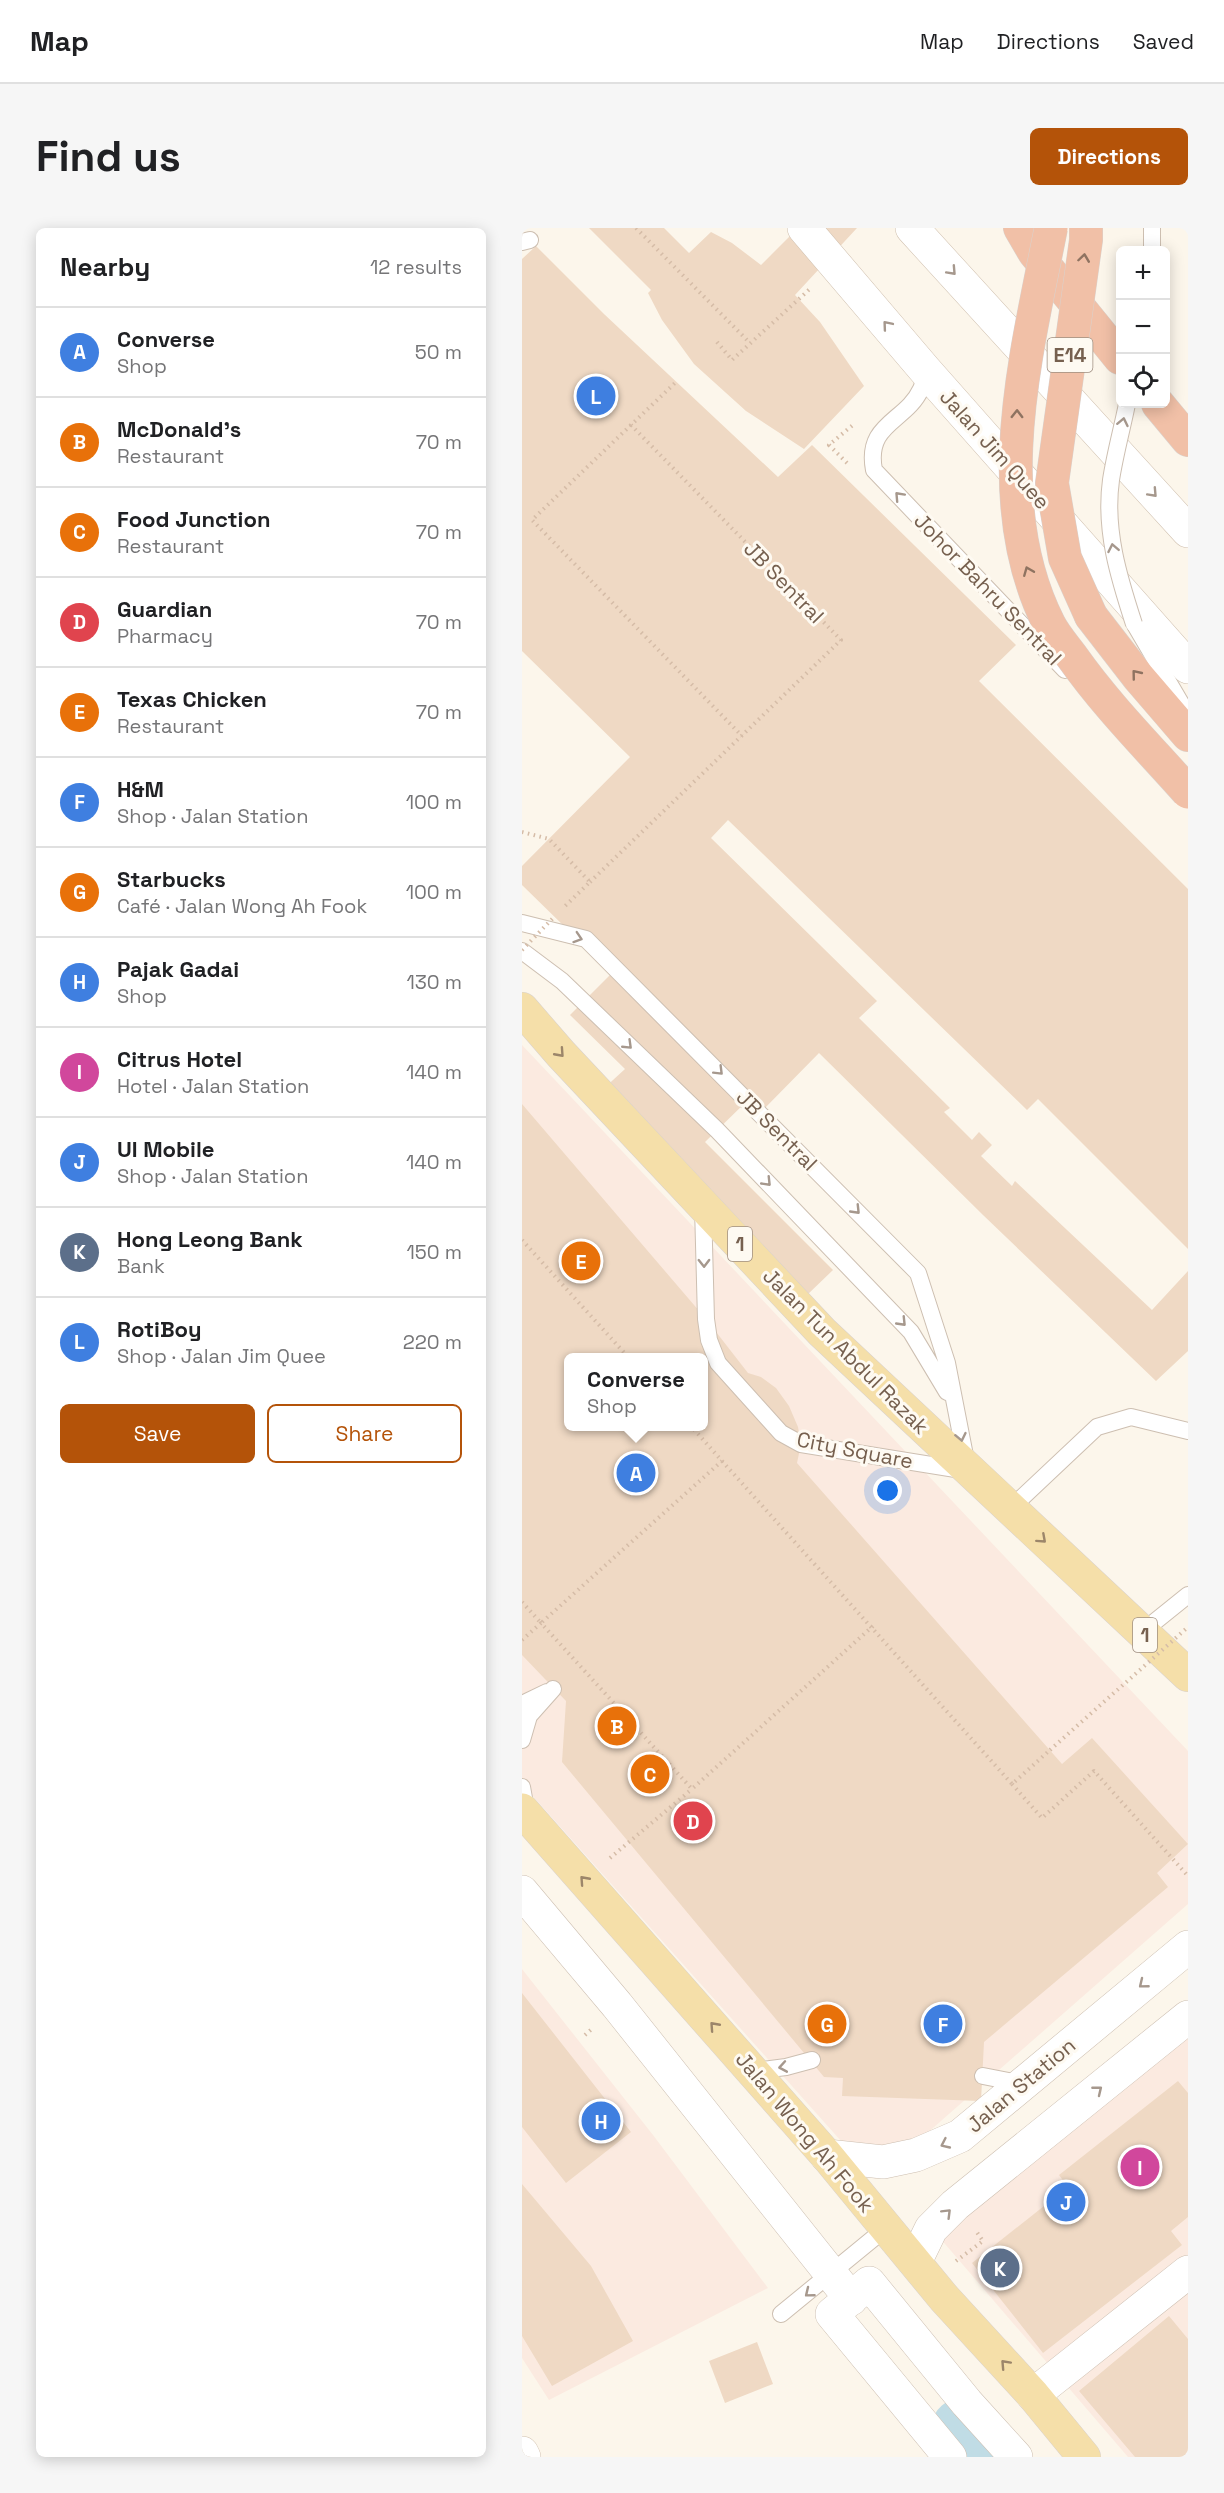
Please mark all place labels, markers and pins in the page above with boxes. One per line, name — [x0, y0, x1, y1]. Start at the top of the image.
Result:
pin: L — [576, 374, 616, 418]
pin: E — [562, 1238, 600, 1284]
pin: A — [616, 1450, 656, 1496]
pin: B — [598, 1704, 637, 1748]
pin: C — [630, 1752, 670, 1796]
pin: D — [674, 1798, 712, 1844]
pin: G — [808, 2002, 846, 2046]
pin: F — [924, 2002, 962, 2046]
pin: H — [582, 2098, 620, 2144]
pin: I — [1120, 2144, 1160, 2190]
pin: J — [1046, 2180, 1086, 2224]
pin: K — [980, 2246, 1020, 2290]

